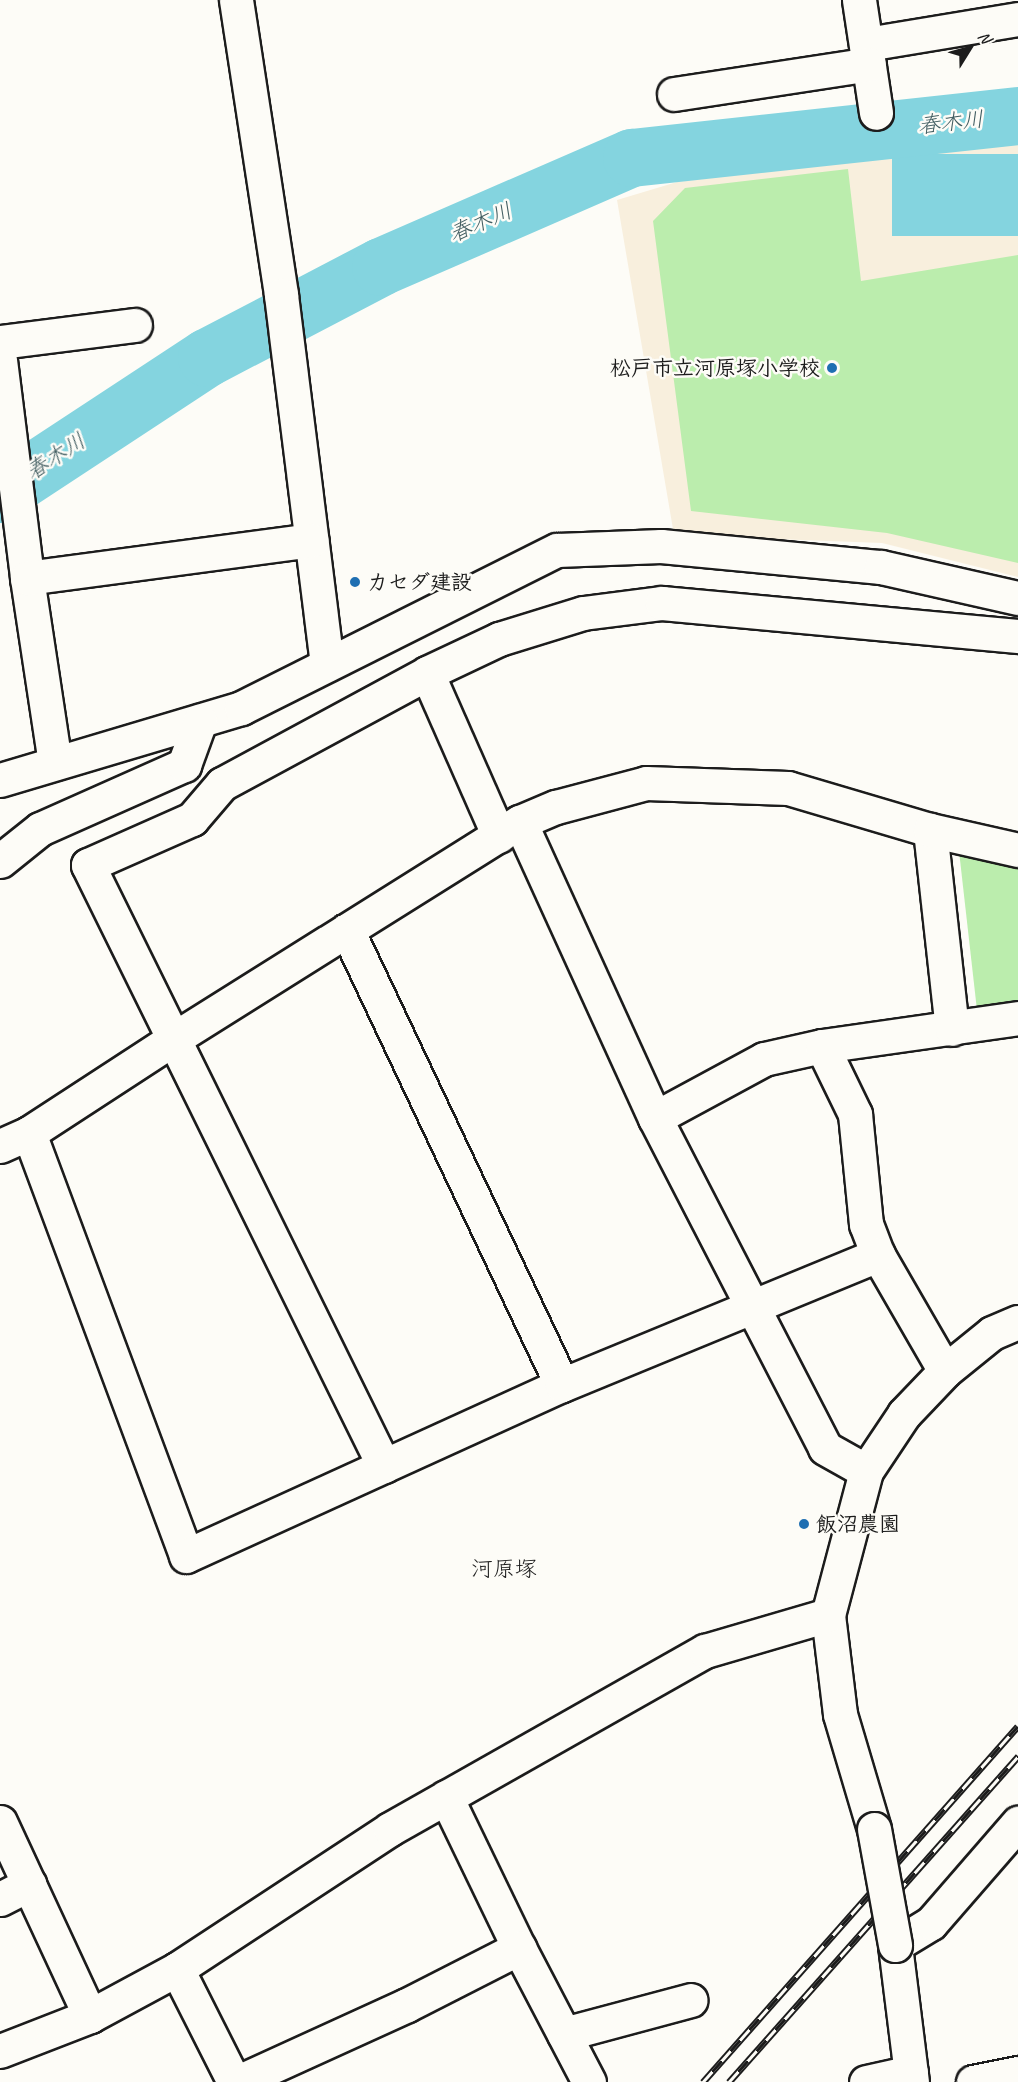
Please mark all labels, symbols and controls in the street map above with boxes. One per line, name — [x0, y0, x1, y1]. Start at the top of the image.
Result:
north arrow — [940, 18, 1000, 78]
text: N — [973, 27, 995, 47]
water label: 春木川 — [917, 106, 985, 140]
water label: 春木川 — [445, 198, 517, 248]
place label: 松戸市立河原塚小学校 — [610, 355, 820, 381]
marker: 松戸市立河原塚小学校 — [825, 361, 839, 375]
water label: 春木川 — [21, 428, 91, 486]
place label: カセダ建設 — [367, 569, 472, 595]
marker: カセダ建設 — [348, 575, 362, 589]
place label: 飯沼農園 — [816, 1511, 900, 1537]
marker: 飯沼農園 — [797, 1517, 811, 1531]
district label: 河原塚 — [471, 1557, 537, 1583]

